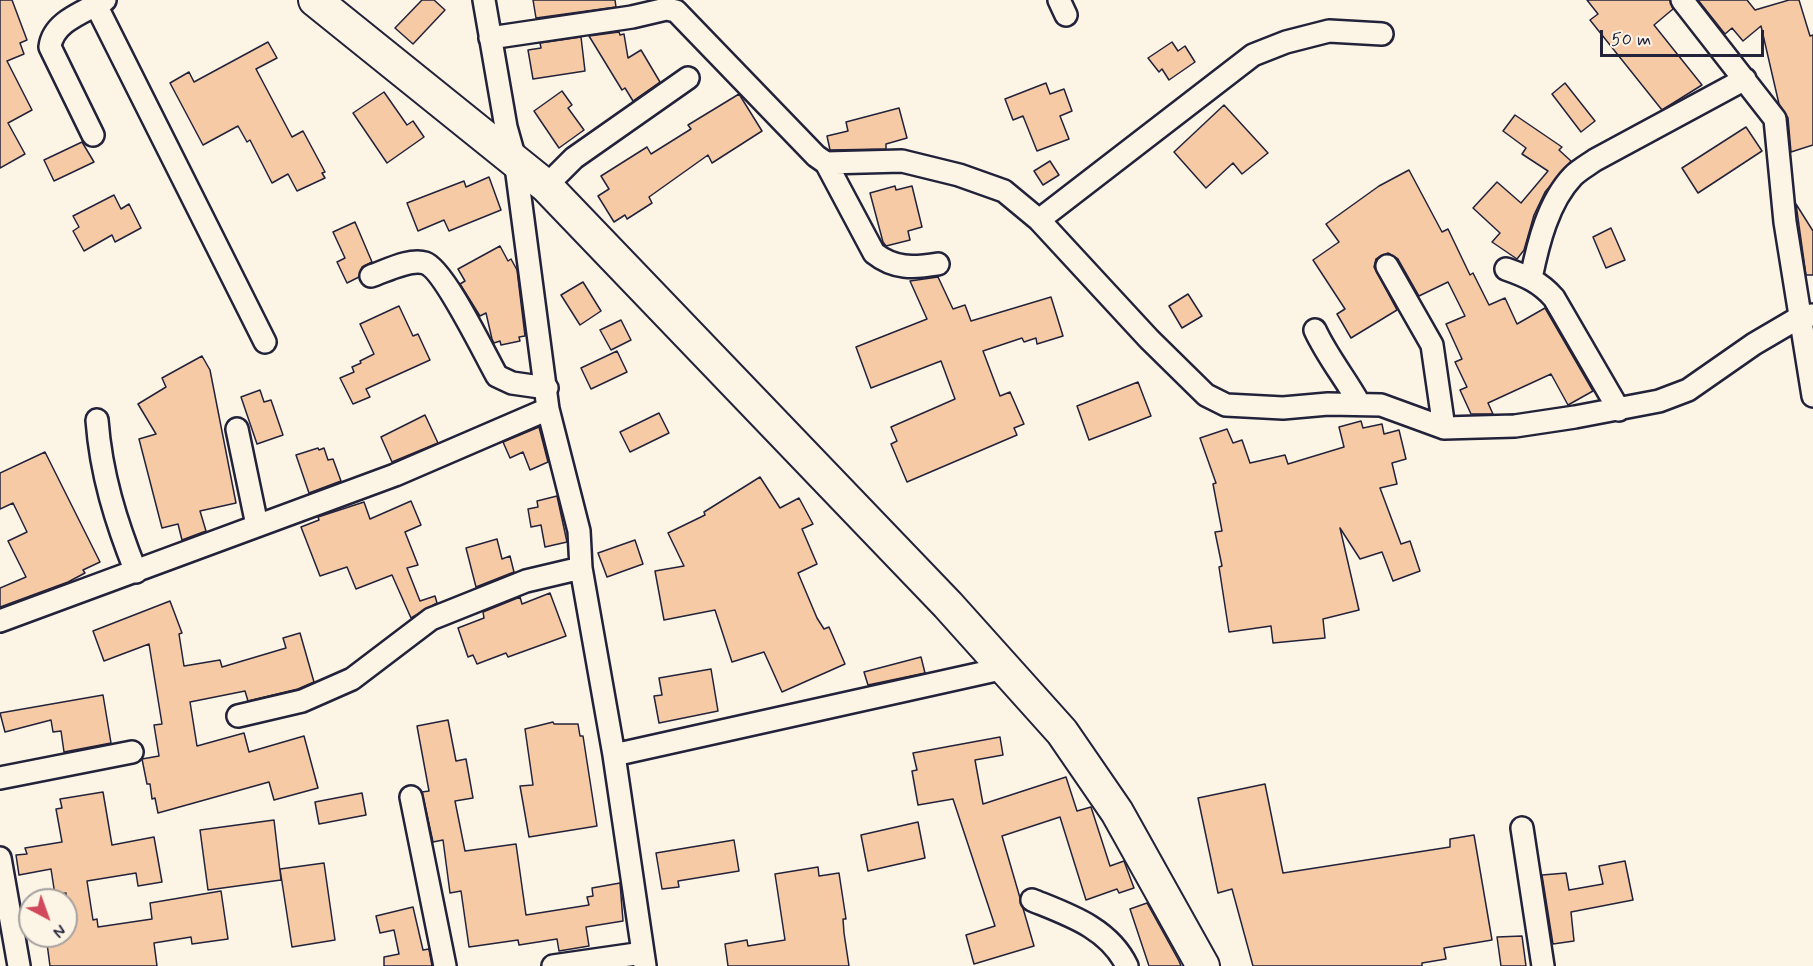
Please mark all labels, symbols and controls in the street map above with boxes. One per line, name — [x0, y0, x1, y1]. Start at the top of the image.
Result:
scale bar — [1603, 18, 1766, 56]
text: 50 m — [1611, 28, 1651, 52]
north arrow — [18, 888, 78, 948]
text: N — [48, 919, 70, 942]

